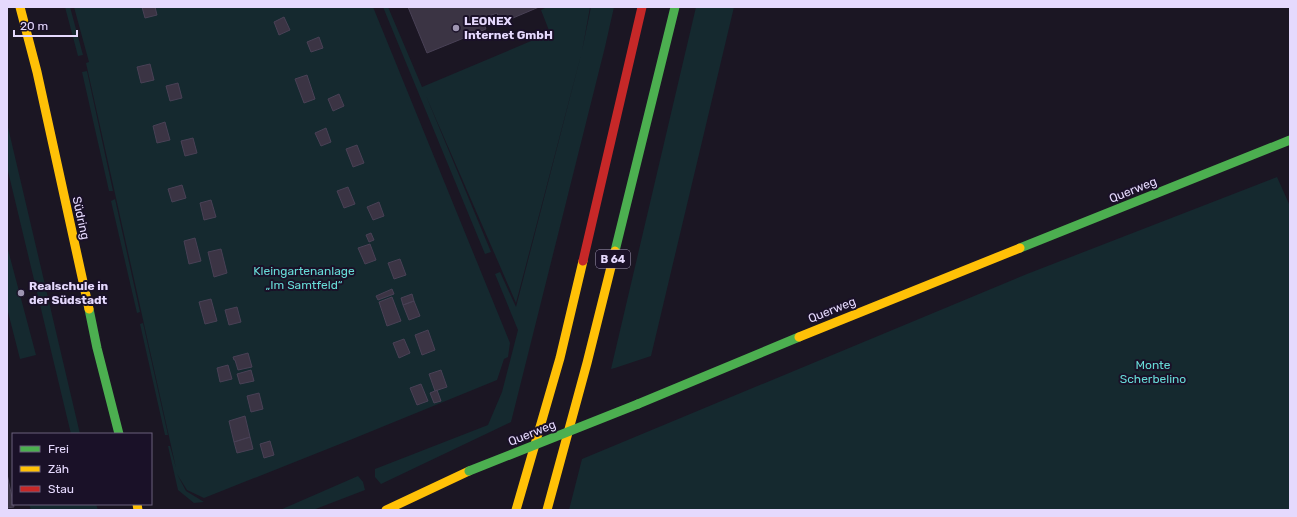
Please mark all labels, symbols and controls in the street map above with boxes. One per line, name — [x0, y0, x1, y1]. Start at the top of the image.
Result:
scale bar — [14, 12, 77, 38]
place label: LEONEX Internet GmbH — [464, 14, 553, 42]
text: 20 m — [20, 19, 48, 33]
marker: LEONEX Internet GmbH — [451, 23, 461, 33]
street label: Querweg — [1107, 174, 1159, 206]
street label: Südring — [70, 195, 92, 241]
road number: B 64 — [596, 250, 630, 268]
park label: Kleingartenanlage „Im Samtfeld“ — [253, 264, 355, 292]
place label: Realschule in der Südstadt — [29, 279, 109, 307]
marker: Realschule in der Südstadt — [16, 288, 26, 298]
street label: Querweg — [806, 294, 858, 326]
park label: Monte Scherbelino — [1120, 358, 1186, 386]
street label: Querweg — [506, 417, 558, 449]
legend — [12, 433, 152, 505]
text: Frei — [48, 442, 69, 456]
text: Zäh — [48, 462, 69, 476]
text: Stau — [48, 482, 74, 496]

